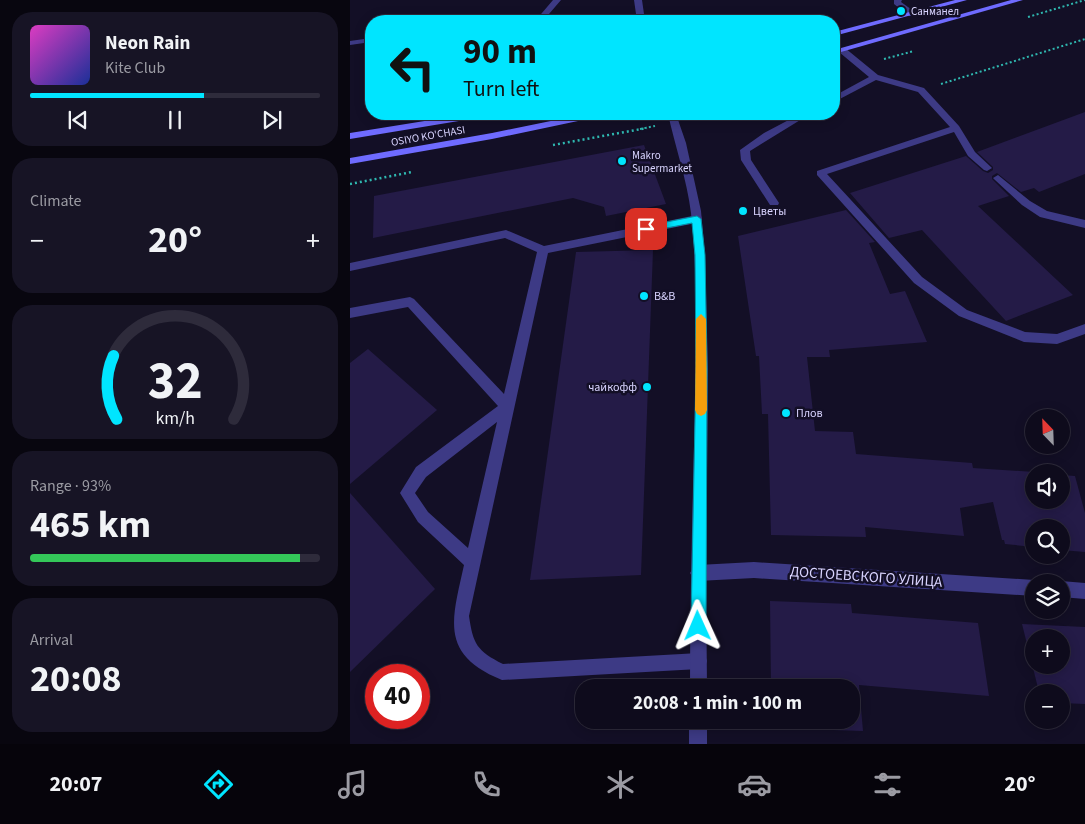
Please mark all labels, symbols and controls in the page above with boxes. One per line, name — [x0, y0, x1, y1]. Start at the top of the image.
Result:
place label: Санманел — [911, 4, 959, 19]
marker: Санманел — [895, 5, 907, 17]
text: 90 m — [463, 27, 537, 77]
text: Neon Rain — [105, 30, 190, 57]
icon: left — [380, 35, 445, 100]
text: Kite Club — [105, 57, 165, 79]
text: Turn left — [463, 73, 539, 105]
icon: previous — [64, 106, 92, 134]
icon: pause — [161, 106, 189, 134]
icon: next — [258, 106, 286, 134]
street label: OSIYO KO'CHASI — [390, 122, 466, 150]
place label: Makro Supermarket — [632, 148, 692, 176]
marker: Makro Supermarket — [616, 155, 628, 167]
text: Climate — [30, 190, 81, 212]
place label: Цветы — [753, 203, 786, 220]
marker: Цветы — [737, 205, 749, 217]
pin — [625, 208, 667, 250]
text: 20° — [148, 213, 202, 267]
icon: arrive — [632, 215, 660, 243]
text: − — [30, 221, 44, 261]
text: + — [306, 221, 320, 261]
place label: B&B — [654, 288, 675, 305]
marker: B&B — [638, 290, 650, 302]
text: 32 — [148, 345, 202, 419]
place label: чайкофф — [588, 379, 637, 396]
marker: чайкофф — [641, 381, 653, 393]
place label: Плов — [796, 405, 823, 422]
text: km/h — [155, 406, 195, 431]
marker: Плов — [780, 407, 792, 419]
north arrow — [1025, 409, 1070, 454]
map controls — [1025, 409, 1070, 729]
button: sound — [1025, 464, 1070, 509]
text: Range · 93% — [30, 475, 111, 497]
text: 465 km — [30, 498, 151, 552]
button: search — [1025, 519, 1070, 564]
street label: ДОСТОЕВСКОГО УЛИЦА — [789, 561, 944, 593]
button: layers — [1025, 574, 1070, 619]
position arrow — [671, 599, 723, 651]
text: Arrival — [30, 629, 73, 651]
button: + — [1025, 629, 1070, 674]
text: 20:08 — [30, 652, 122, 706]
speed limit sign: 40 — [365, 664, 430, 729]
button: − — [1025, 684, 1070, 729]
text: 20:08 · 1 min · 100 m — [633, 690, 802, 717]
icon: directions — [201, 767, 236, 802]
icon: music — [335, 767, 370, 802]
icon: phone — [469, 767, 504, 802]
icon: climate — [603, 767, 638, 802]
icon: car — [737, 767, 772, 802]
icon: filters — [870, 767, 905, 802]
text: 20:07 — [49, 768, 102, 800]
text: 20° — [1004, 768, 1036, 800]

